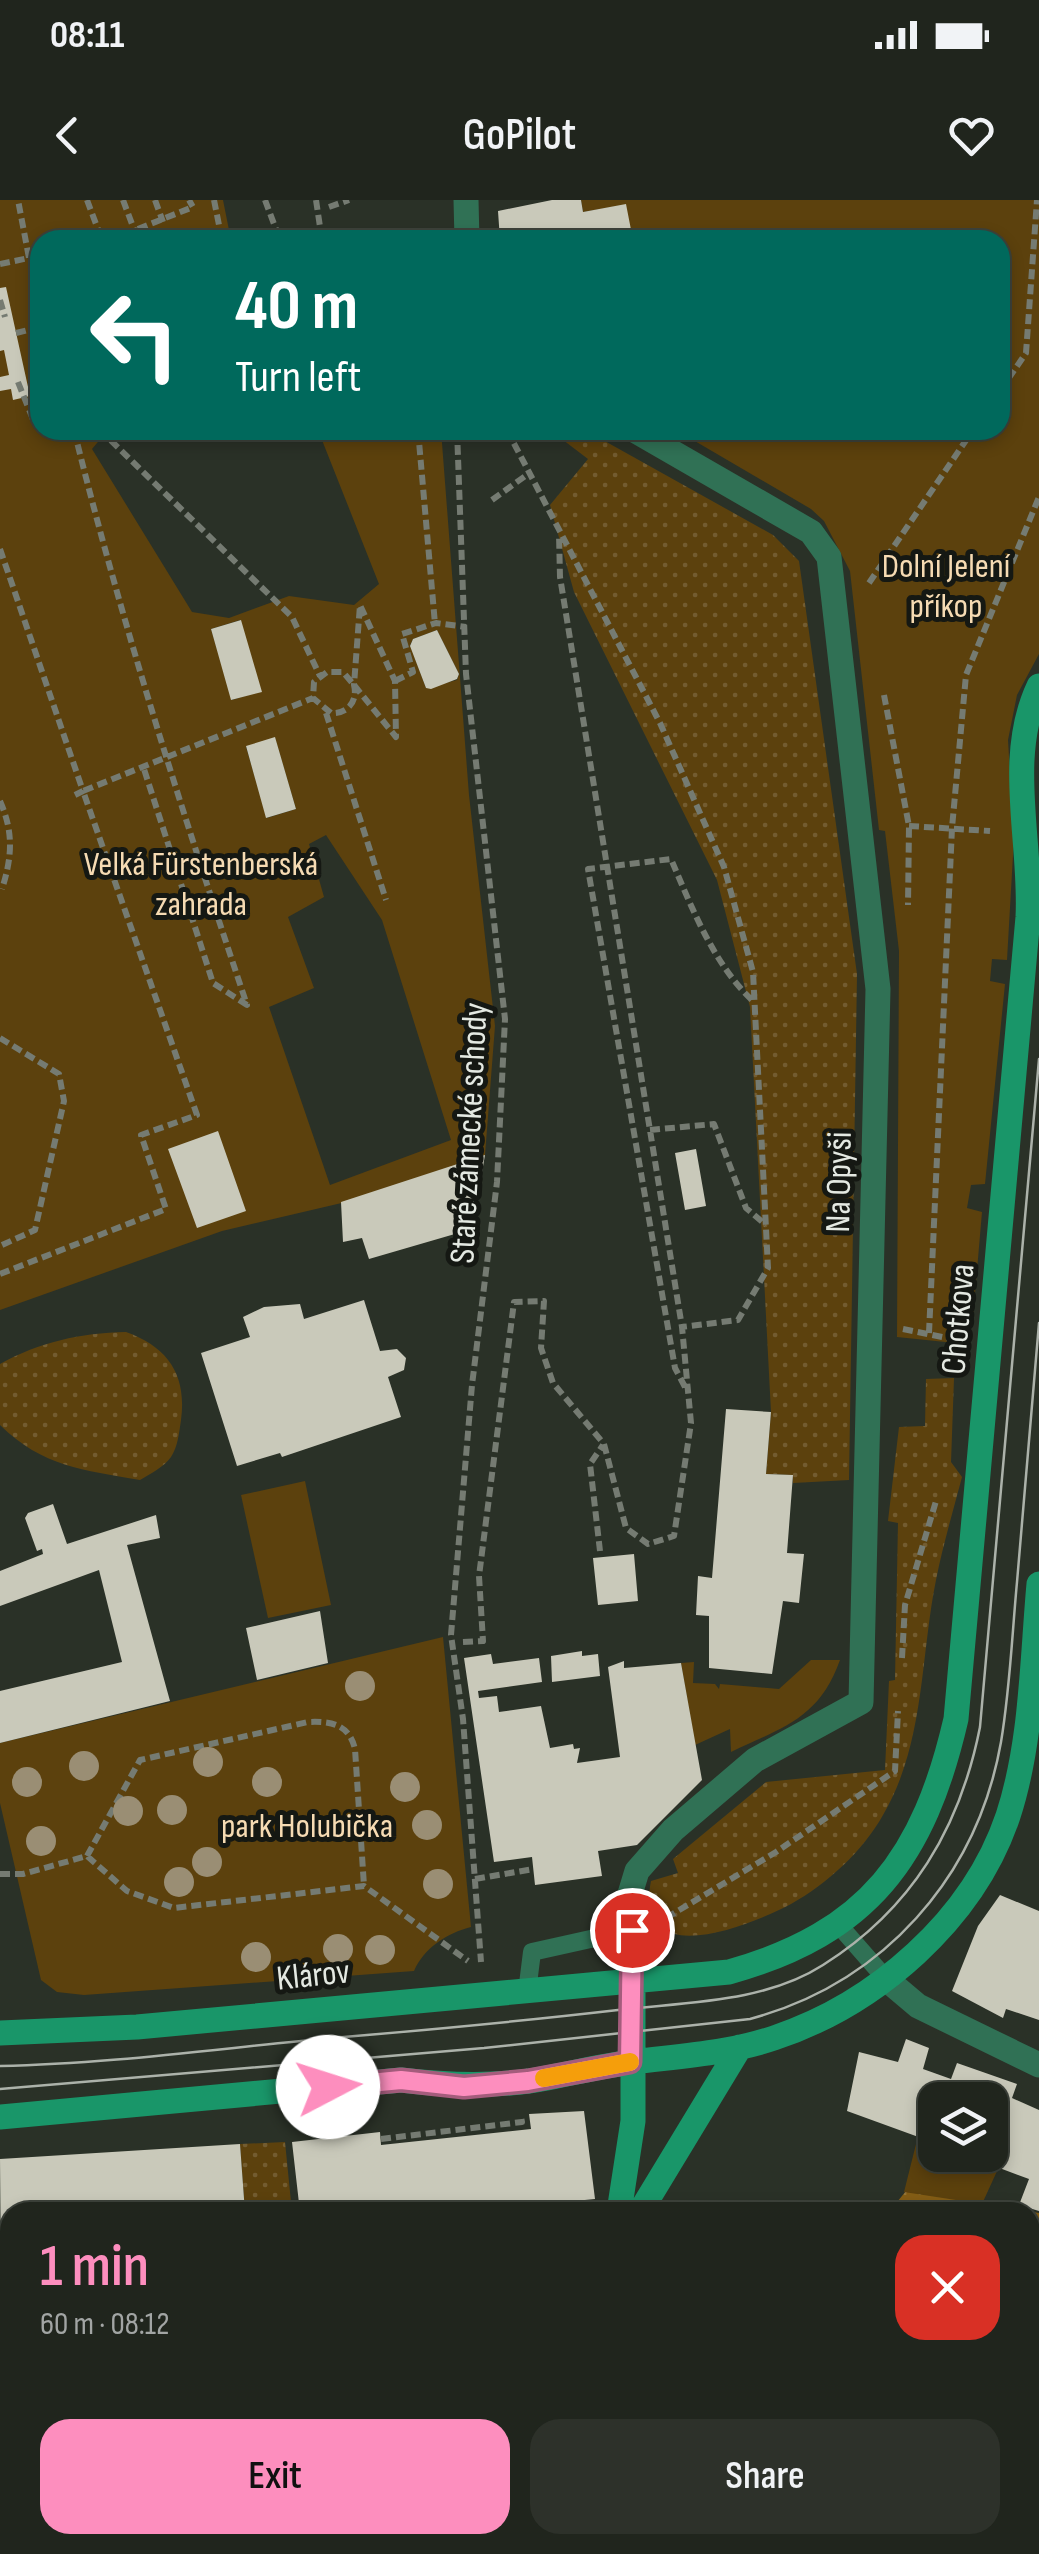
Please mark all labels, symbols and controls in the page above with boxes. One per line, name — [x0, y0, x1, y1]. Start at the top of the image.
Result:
text: 08:11 — [50, 13, 124, 58]
icon: back — [40, 108, 95, 163]
text: GoPilot — [463, 108, 576, 163]
icon: heart — [944, 108, 999, 163]
text: 40 m — [235, 265, 358, 349]
icon: left — [70, 270, 200, 400]
text: Turn left — [235, 350, 361, 405]
park label: Dolní Jelení příkop — [882, 545, 1011, 628]
park label: Velká Fürstenberská zahrada — [84, 843, 318, 926]
street label: Staré zámecké schody — [441, 1001, 498, 1265]
street label: Na Opyši — [817, 1131, 862, 1233]
street label: Chotkova — [932, 1262, 985, 1376]
park label: park Holubička — [221, 1805, 393, 1848]
pin — [590, 1888, 675, 1973]
icon: arrive — [605, 1903, 660, 1958]
street label: Klárov — [275, 1950, 352, 2001]
position arrow — [276, 2035, 380, 2139]
map controls — [918, 2082, 1008, 2172]
button: layers — [918, 2082, 1008, 2172]
text: 1 min — [40, 2231, 149, 2303]
button: close — [895, 2235, 1000, 2340]
text: 60 m · 08:12 — [40, 2305, 170, 2344]
button: Exit — [40, 2419, 510, 2534]
button: Share — [530, 2419, 1000, 2534]

